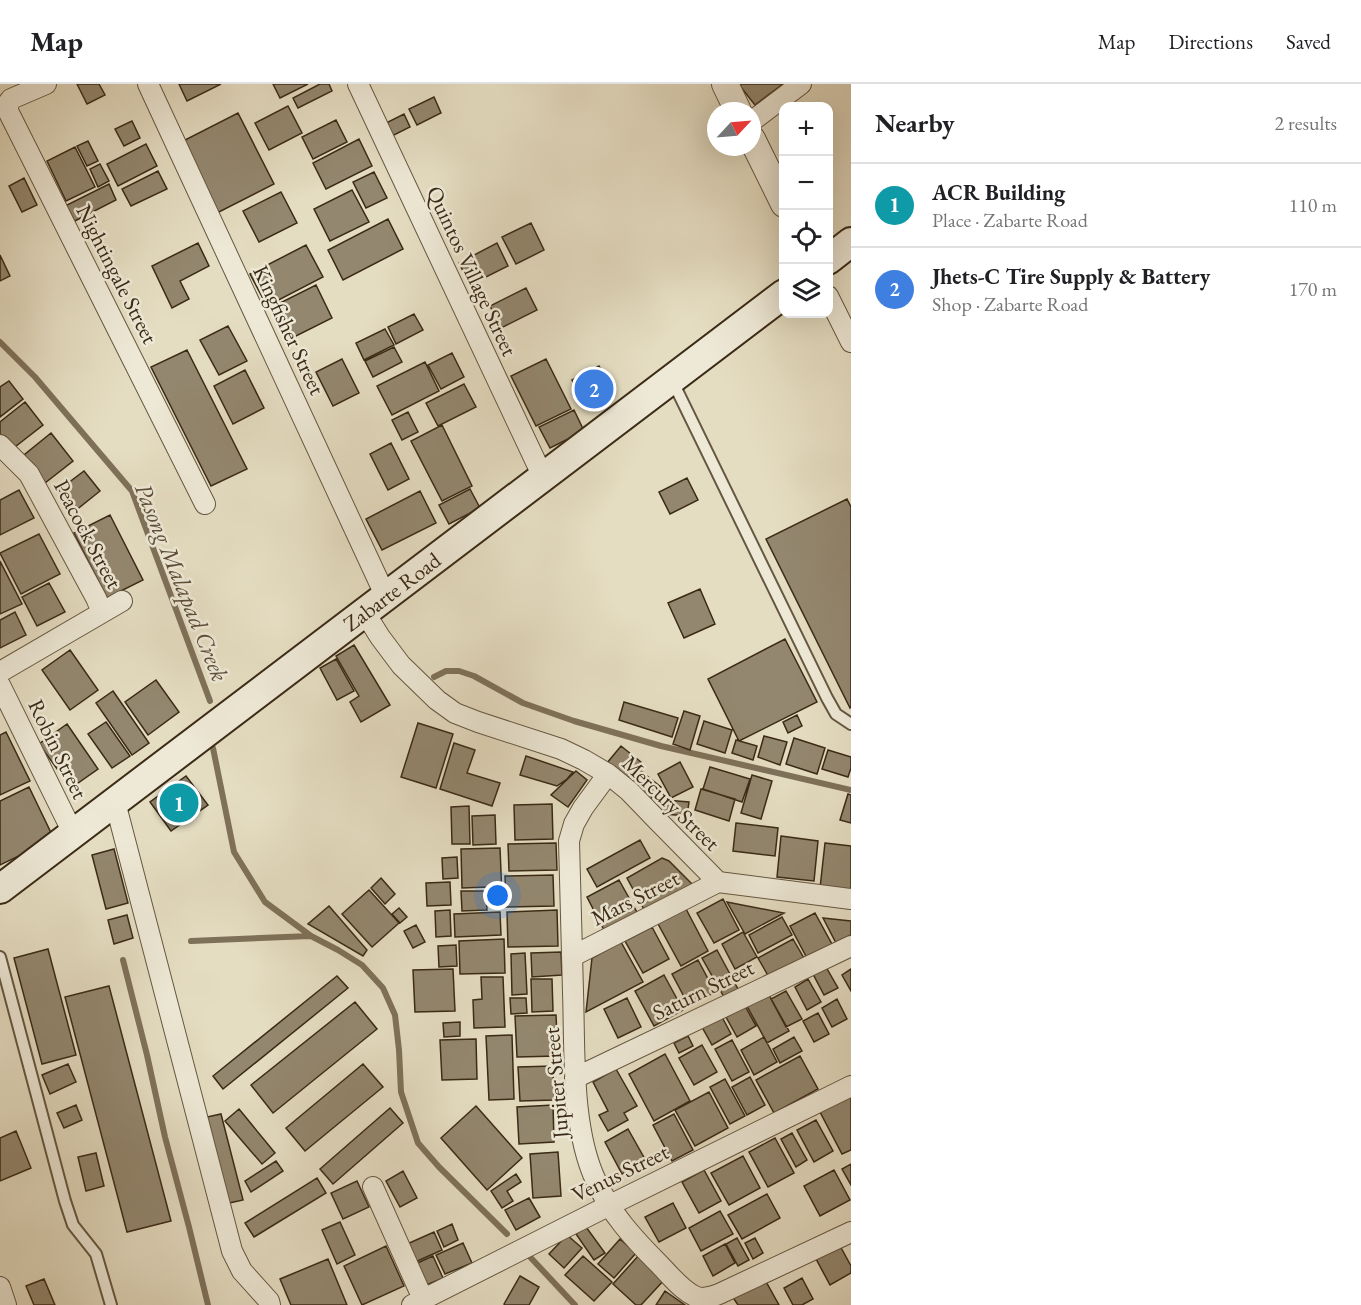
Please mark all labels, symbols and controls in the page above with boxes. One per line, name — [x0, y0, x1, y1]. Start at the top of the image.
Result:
text: Map — [30, 23, 83, 59]
text: Map — [1098, 28, 1135, 55]
text: Directions — [1168, 28, 1253, 55]
text: Saved — [1286, 28, 1331, 55]
north arrow — [707, 102, 761, 156]
map controls — [779, 102, 833, 318]
button: + — [779, 102, 833, 156]
text: Nearby — [875, 106, 955, 140]
text: 2 results — [1274, 110, 1337, 136]
button: − — [779, 156, 833, 210]
text: ACR Building — [932, 178, 1065, 207]
street label: Quintos Village Street — [420, 181, 524, 361]
text: 1 — [889, 192, 900, 218]
text: 110 m — [1289, 192, 1337, 218]
street label: Nightingale Street — [69, 199, 165, 349]
text: Place · Zabarte Road — [932, 207, 1088, 233]
button: locate — [779, 210, 833, 264]
street label: Kingfisher Street — [246, 260, 332, 400]
text: Jhets-C Tire Supply & Battery — [932, 262, 1210, 291]
button: layers — [779, 264, 833, 318]
text: 2 — [889, 276, 900, 302]
text: 170 m — [1289, 276, 1337, 302]
text: Shop · Zabarte Road — [932, 291, 1088, 317]
pin: 2 — [574, 366, 614, 412]
street label: Peacock Street — [47, 474, 129, 594]
water label: Pasong Malapad Creek — [128, 478, 236, 686]
street label: Zabarte Road — [337, 545, 447, 638]
street label: Robin Street — [21, 694, 95, 804]
street label: Mercury Street — [616, 749, 726, 857]
pin: 1 — [160, 780, 198, 826]
street label: Mars Street — [586, 863, 684, 933]
your location — [483, 881, 512, 910]
street label: Saturn Street — [648, 953, 759, 1027]
street label: Jupiter Street — [537, 1026, 575, 1142]
street label: Venus Street — [567, 1137, 673, 1209]

